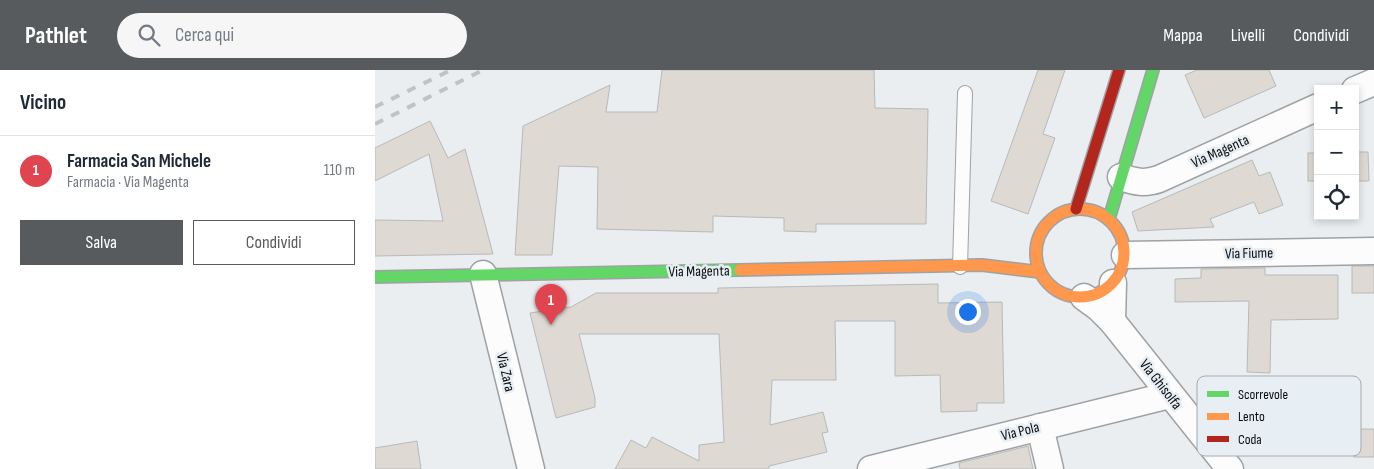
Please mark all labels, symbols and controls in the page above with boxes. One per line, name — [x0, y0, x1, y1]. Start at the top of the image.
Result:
search box — [117, 13, 467, 58]
text: Pathlet — [25, 21, 87, 50]
icon: search — [135, 21, 163, 49]
text: Cerca qui — [175, 24, 234, 47]
text: Mappa — [1163, 25, 1203, 46]
text: Livelli — [1231, 25, 1265, 46]
text: Condividi — [1293, 25, 1349, 46]
map controls — [1314, 85, 1359, 220]
button: + — [1314, 85, 1359, 130]
text: Vicino — [20, 90, 66, 115]
street label: Via Magenta — [1188, 130, 1252, 173]
button: − — [1314, 130, 1359, 175]
text: Farmacia San Michele — [67, 150, 211, 173]
text: 1 — [33, 161, 39, 180]
text: 110 m — [324, 161, 355, 180]
text: Farmacia · Via Magenta — [67, 173, 189, 192]
button: locate — [1314, 175, 1359, 220]
button: Salva — [20, 220, 183, 265]
button: Condividi — [193, 220, 355, 265]
street label: Via Fiume — [1225, 244, 1273, 263]
street label: Via Magenta — [668, 261, 730, 282]
pin: 1 — [535, 284, 567, 325]
your location — [955, 299, 981, 325]
street label: Via Zara — [492, 351, 519, 394]
street label: Via Ghisolfa — [1135, 355, 1186, 413]
legend — [1197, 376, 1361, 456]
text: Scorrevole — [1238, 386, 1288, 403]
text: Lento — [1238, 408, 1265, 425]
street label: Via Pola — [999, 418, 1041, 445]
text: Coda — [1238, 431, 1262, 448]

